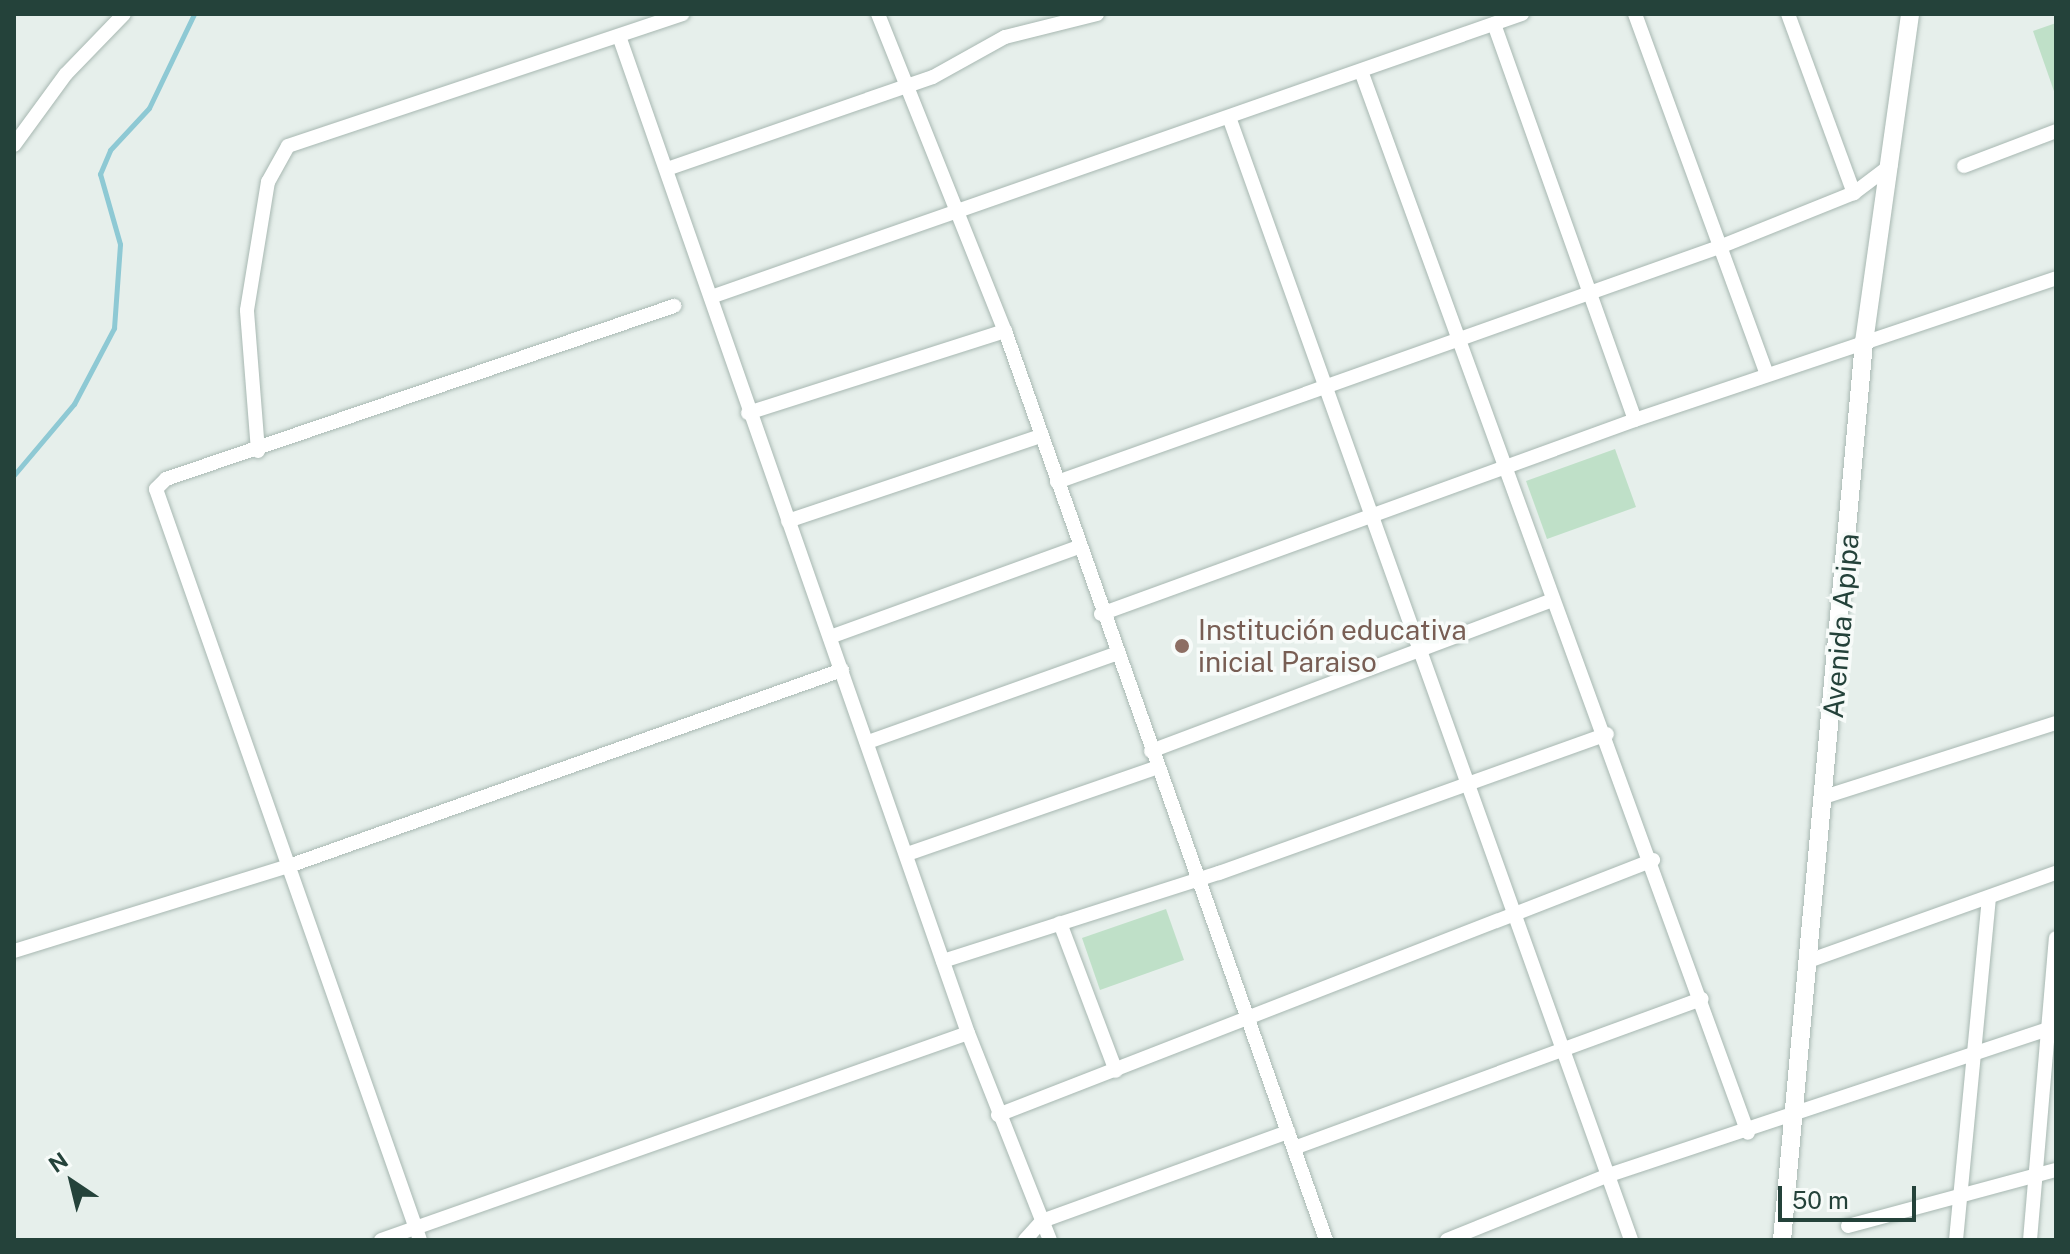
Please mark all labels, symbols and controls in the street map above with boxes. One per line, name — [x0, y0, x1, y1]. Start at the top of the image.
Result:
street label: Avenida Apipa — [1816, 532, 1866, 720]
place label: Institución educativa inicial Paraiso — [1198, 613, 1467, 679]
marker: Institución educativa inicial Paraiso — [1173, 637, 1191, 655]
north arrow — [32, 1142, 112, 1222]
text: N — [44, 1147, 73, 1178]
scale bar — [1782, 1170, 1920, 1220]
text: 50 m — [1792, 1186, 1849, 1214]

